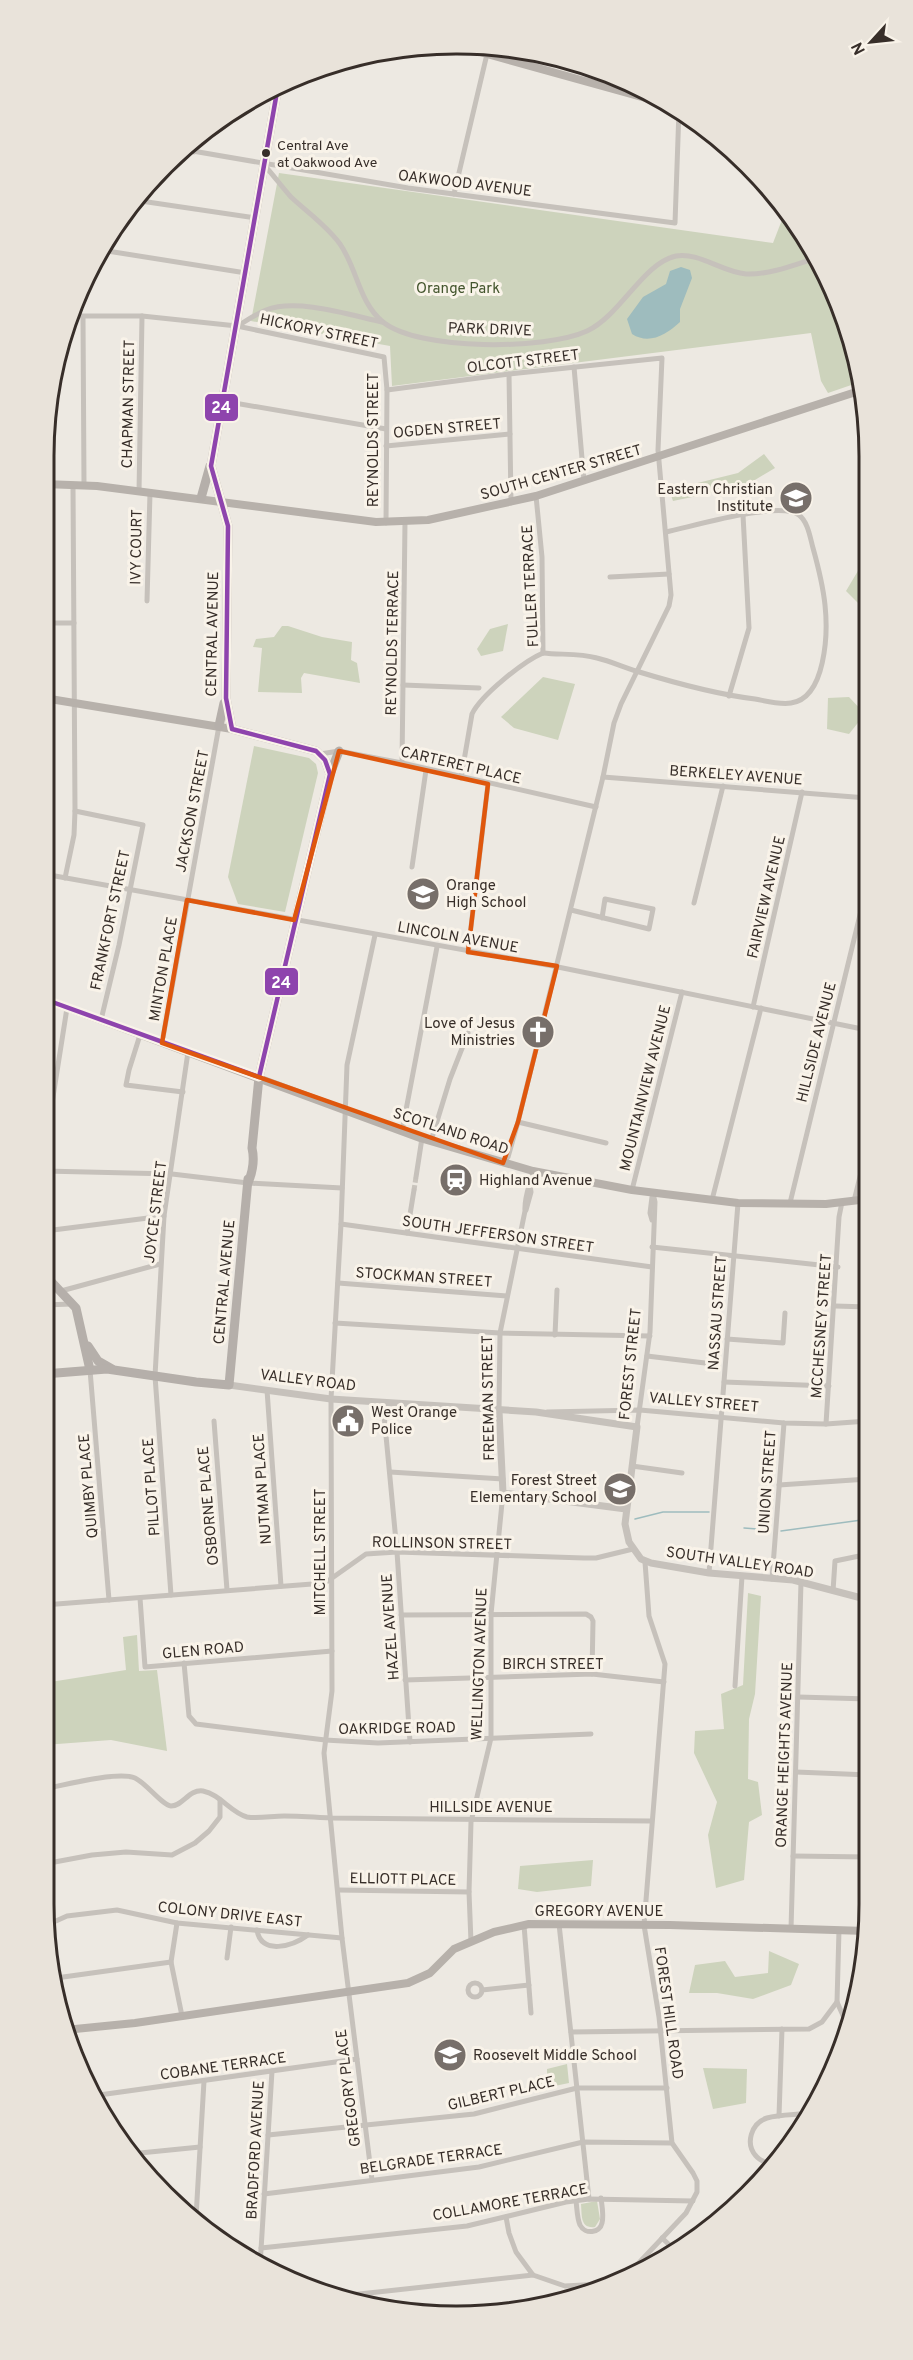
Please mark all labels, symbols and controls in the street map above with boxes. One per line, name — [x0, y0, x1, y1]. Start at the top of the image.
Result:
north arrow — [841, 12, 901, 72]
text: N — [848, 38, 871, 58]
place label: Central Ave at Oakwood Ave — [277, 138, 377, 172]
marker: Central Ave at Oakwood Ave — [260, 147, 272, 159]
street label: OAKWOOD AVENUE — [397, 167, 533, 202]
park label: Orange Park — [416, 280, 500, 299]
street label: HICKORY STREET — [258, 311, 380, 354]
street label: PARK DRIVE — [448, 320, 532, 341]
street label: CHAPMAN STREET — [119, 339, 140, 469]
street label: OLCOTT STREET — [466, 346, 581, 379]
street label: REYNOLDS STREET — [365, 373, 384, 507]
line badge: 24 — [204, 393, 239, 422]
text: 24 — [211, 399, 231, 419]
street label: OGDEN STREET — [392, 415, 502, 444]
street label: SOUTH CENTER STREET — [479, 441, 644, 506]
school or university icon: Eastern Christian Institute — [778, 480, 814, 516]
place label: Eastern Christian Institute — [657, 481, 773, 517]
street label: IVY COURT — [127, 509, 148, 585]
street label: FULLER TERRACE — [519, 524, 544, 648]
street label: REYNOLDS TERRACE — [383, 570, 404, 716]
street label: CENTRAL AVENUE — [203, 571, 224, 697]
street label: CARTERET PLACE — [398, 743, 523, 790]
street label: JACKSON STREET — [172, 749, 215, 874]
street label: BERKELEY AVENUE — [669, 762, 803, 791]
street label: FAIRVIEW AVENUE — [744, 834, 791, 960]
street label: FRANKFORT STREET — [87, 848, 136, 992]
school or university icon: Orange High School — [405, 876, 441, 912]
place label: Orange High School — [446, 877, 527, 913]
street label: MINTON PLACE — [146, 915, 183, 1023]
street label: LINCOLN AVENUE — [396, 918, 520, 958]
line badge: 24 — [264, 967, 299, 996]
text: 24 — [271, 974, 291, 994]
street label: HILLSIDE AVENUE — [793, 980, 842, 1105]
street label: MOUNTAINVIEW AVENUE — [617, 1003, 676, 1173]
church icon: Love of Jesus Ministries — [520, 1014, 556, 1050]
place label: Love of Jesus Ministries — [424, 1015, 515, 1051]
street label: SCOTLAND ROAD — [390, 1105, 511, 1160]
street label: JOYCE STREET — [141, 1160, 172, 1265]
station icon: Highland Avenue — [438, 1162, 474, 1198]
place label: Highland Avenue — [479, 1172, 592, 1191]
street label: SOUTH JEFFERSON STREET — [401, 1213, 595, 1258]
street label: CENTRAL AVENUE — [211, 1219, 240, 1345]
street label: MCCHESNEY STREET — [808, 1253, 837, 1399]
street label: NASSAU STREET — [705, 1255, 732, 1371]
street label: STOCKMAN STREET — [355, 1264, 493, 1293]
street label: FOREST STREET — [616, 1307, 647, 1421]
street label: FREEMAN STREET — [479, 1335, 500, 1461]
street label: VALLEY ROAD — [259, 1366, 357, 1397]
street label: VALLEY STREET — [648, 1389, 760, 1418]
public building icon: West Orange Police — [330, 1403, 366, 1439]
place label: West Orange Police — [371, 1404, 457, 1440]
street label: UNION STREET — [755, 1430, 782, 1535]
street label: QUIMBY PLACE — [75, 1433, 104, 1539]
street label: NUTMAN PLACE — [250, 1433, 277, 1545]
street label: PILLOT PLACE — [140, 1437, 165, 1537]
street label: OSBORNE PLACE — [195, 1445, 224, 1566]
school or university icon: Forest Street Elementary School — [602, 1471, 638, 1507]
place label: Forest Street Elementary School — [470, 1472, 597, 1508]
street label: MITCHELL STREET — [312, 1488, 331, 1616]
street label: ROLLINSON STREET — [372, 1534, 512, 1555]
street label: SOUTH VALLEY ROAD — [665, 1544, 815, 1583]
street label: HAZEL AVENUE — [378, 1573, 405, 1681]
street label: WELLINGTON AVENUE — [468, 1587, 493, 1741]
street label: GLEN ROAD — [161, 1638, 245, 1665]
street label: BIRCH STREET — [502, 1656, 604, 1675]
street label: ORANGE HEIGHTS AVENUE — [773, 1662, 798, 1848]
street label: OAKRIDGE ROAD — [338, 1719, 456, 1740]
street label: HILLSIDE AVENUE — [429, 1799, 553, 1818]
street label: ELLIOTT PLACE — [349, 1870, 457, 1891]
street label: COLONY DRIVE EAST — [157, 1898, 303, 1933]
street label: GREGORY AVENUE — [535, 1903, 663, 1922]
street label: FOREST HILL ROAD — [649, 1946, 686, 2081]
street label: GREGORY PLACE — [333, 2028, 366, 2148]
school or university icon: Roosevelt Middle School — [432, 2037, 468, 2073]
place label: Roosevelt Middle School — [473, 2047, 637, 2066]
street label: COBANE TERRACE — [159, 2049, 288, 2086]
street label: GILBERT PLACE — [446, 2073, 557, 2116]
street label: BRADFORD AVENUE — [243, 2080, 270, 2220]
street label: BELGRADE TERRACE — [359, 2141, 504, 2180]
street label: COLLAMORE TERRACE — [431, 2180, 589, 2226]

